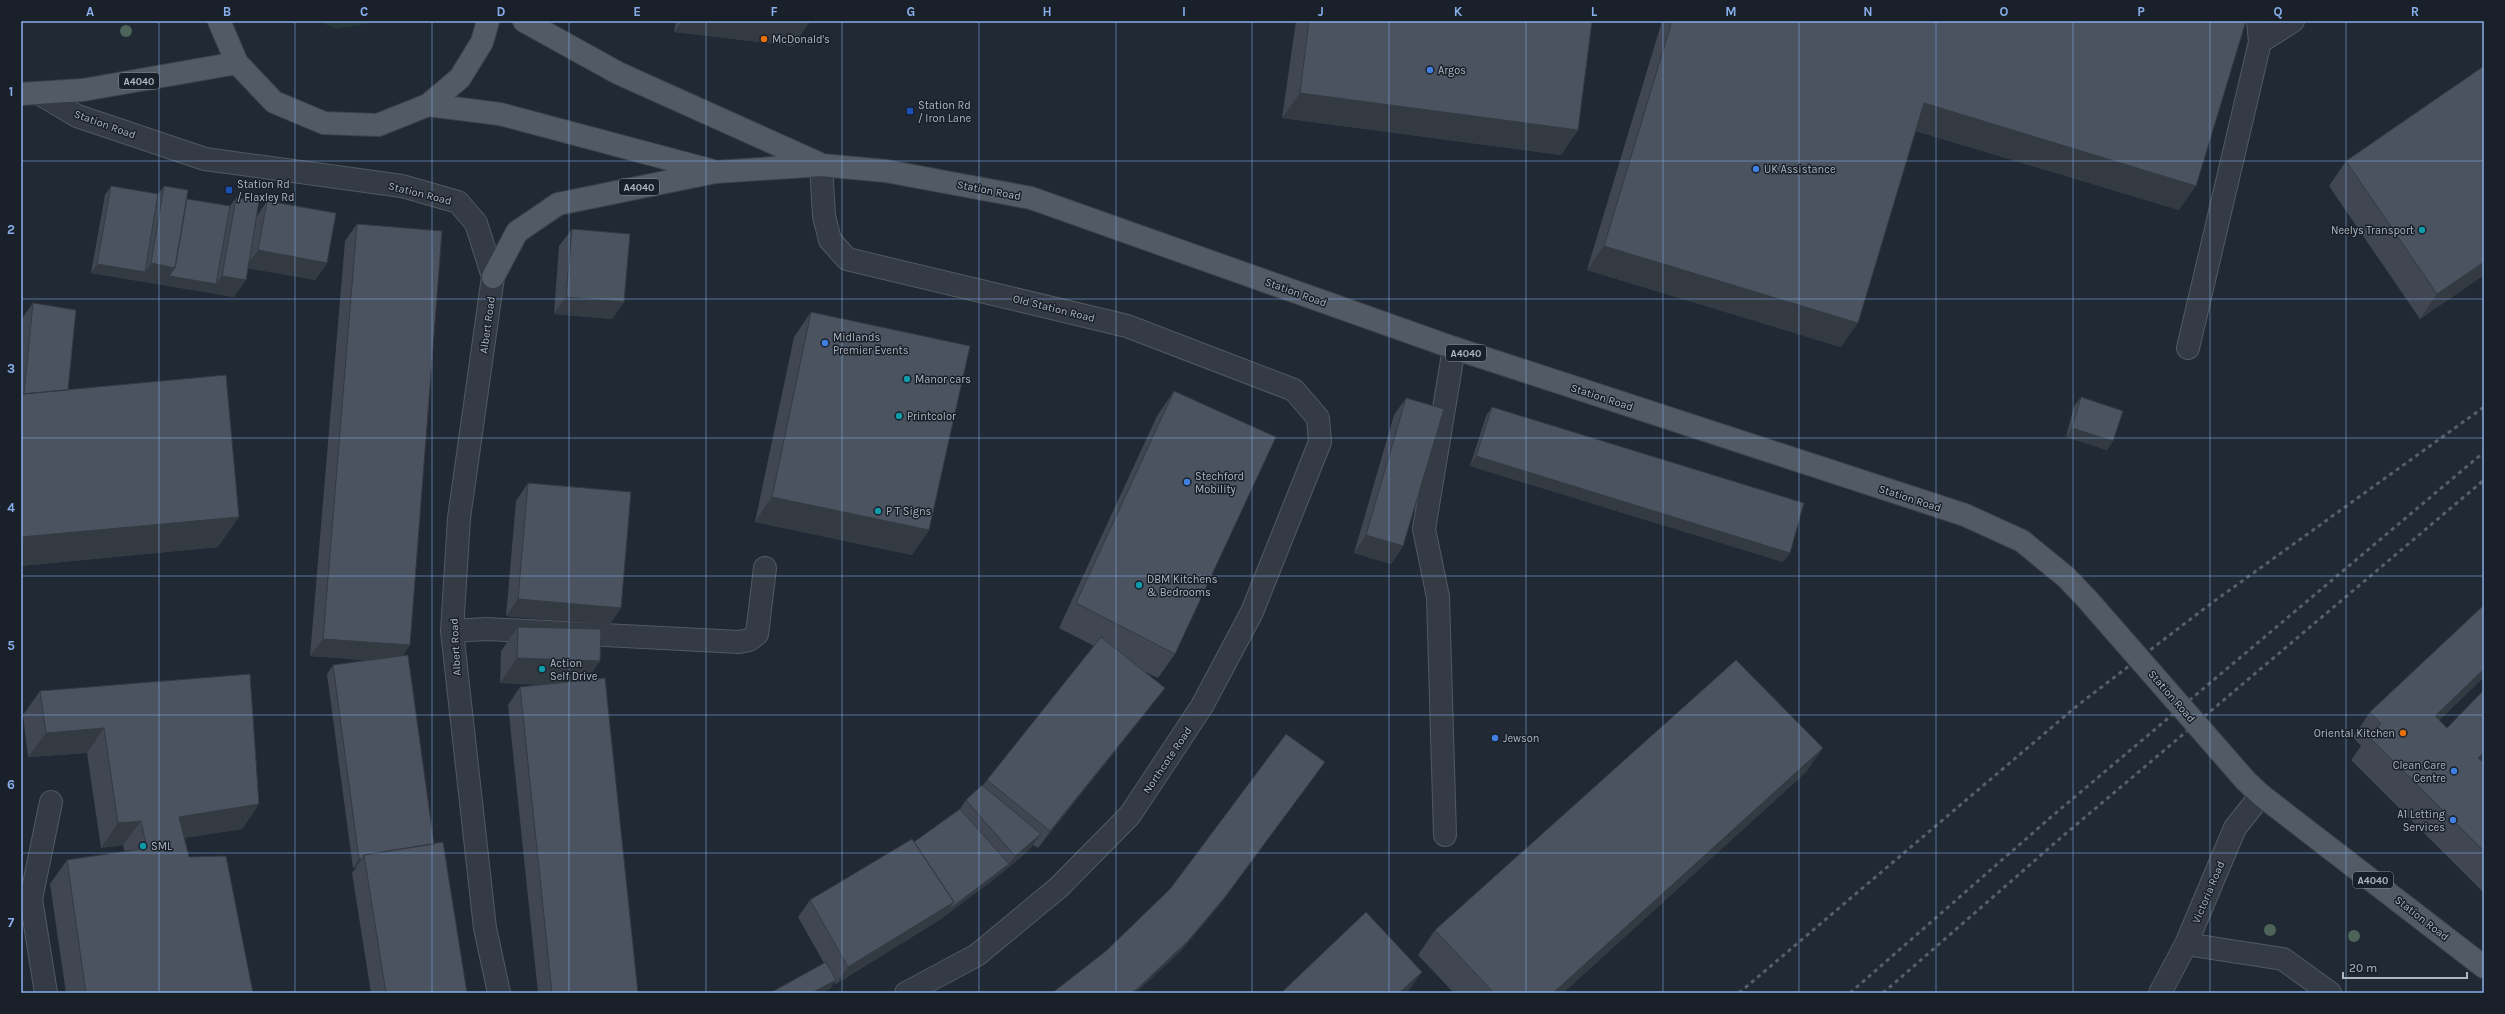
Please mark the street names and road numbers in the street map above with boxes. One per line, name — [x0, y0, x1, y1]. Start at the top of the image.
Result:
road number: A4040 — [119, 73, 159, 89]
street label: Station Road — [72, 107, 138, 142]
street label: Station Road — [956, 178, 1022, 203]
street label: Station Road — [387, 179, 453, 208]
road number: A4040 — [619, 179, 659, 195]
street label: Station Road — [1263, 275, 1329, 310]
street label: Old Station Road — [1011, 292, 1096, 325]
street label: Albert Road — [477, 296, 498, 355]
road number: A4040 — [1446, 345, 1486, 361]
street label: Station Road — [1569, 381, 1635, 414]
street label: Station Road — [1877, 482, 1943, 515]
street label: Albert Road — [448, 618, 463, 676]
street label: Station Road — [2145, 668, 2198, 725]
street label: Northcote Road — [1140, 724, 1195, 796]
street label: Victoria Road — [2189, 859, 2227, 925]
road number: A4040 — [2353, 872, 2393, 888]
street label: Station Road — [2392, 893, 2451, 943]

